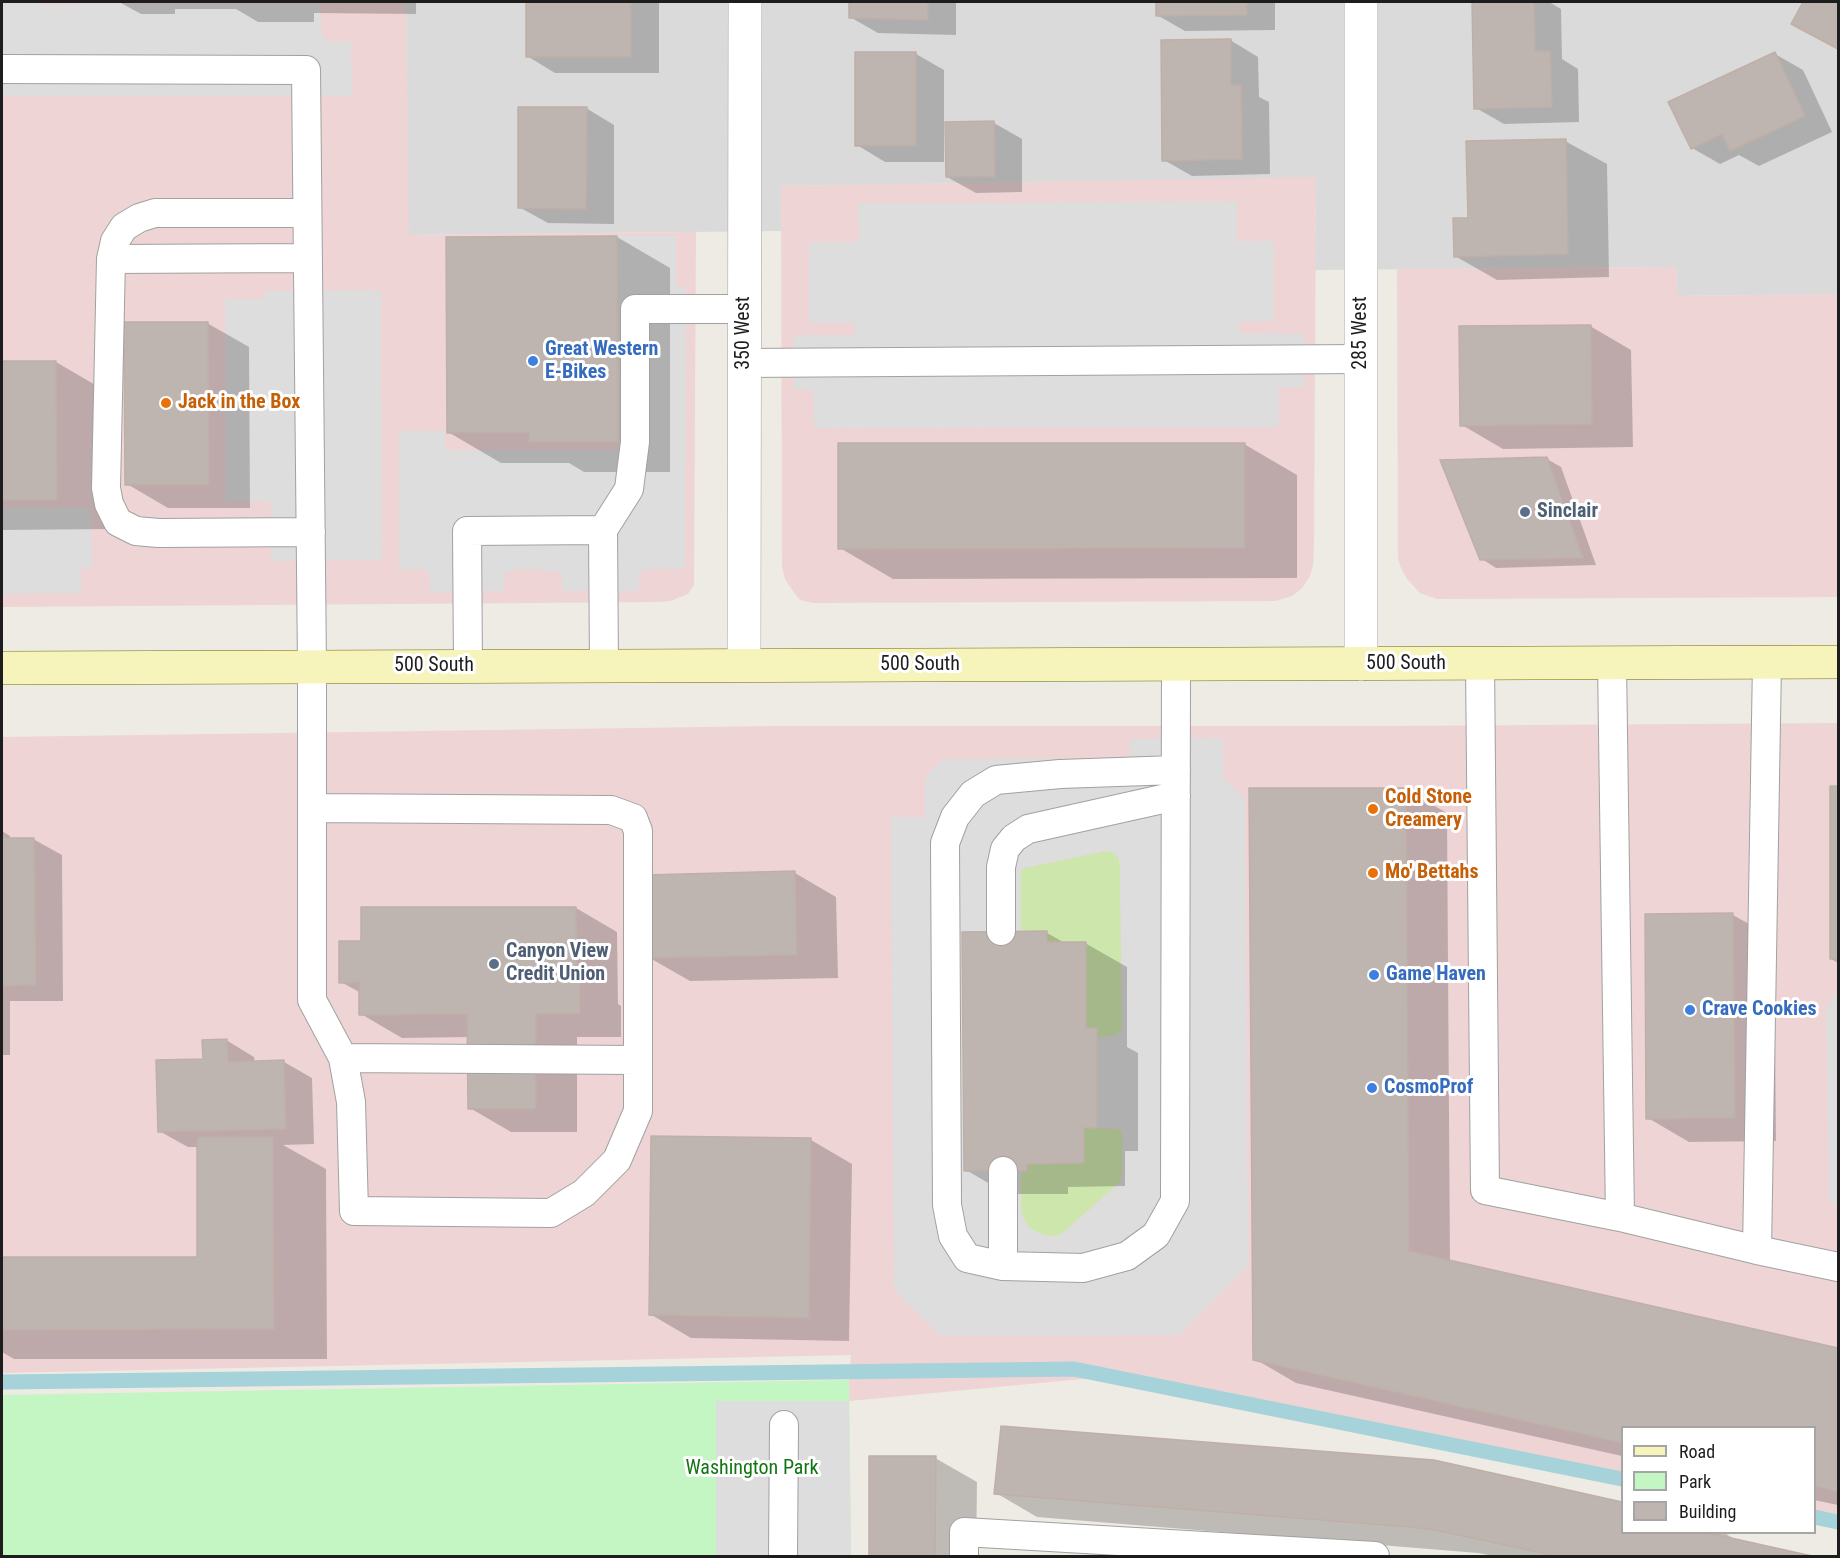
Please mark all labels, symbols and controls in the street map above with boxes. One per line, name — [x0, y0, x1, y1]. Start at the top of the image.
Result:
street label: 350 West — [732, 296, 756, 370]
street label: 285 West — [1349, 296, 1373, 370]
place label: Great Western E-Bikes — [545, 338, 658, 385]
marker: Great Western E-Bikes — [526, 354, 540, 368]
place label: Jack in the Box — [178, 391, 300, 415]
marker: Jack in the Box — [159, 396, 173, 410]
place label: Sinclair — [1537, 500, 1598, 524]
marker: Sinclair — [1518, 505, 1532, 519]
street label: 500 South — [1366, 652, 1446, 676]
street label: 500 South — [880, 653, 960, 677]
street label: 500 South — [394, 654, 474, 678]
place label: Cold Stone Creamery — [1385, 786, 1472, 833]
marker: Cold Stone Creamery — [1366, 802, 1380, 816]
place label: Mo' Bettahs — [1385, 861, 1478, 885]
marker: Mo' Bettahs — [1366, 866, 1380, 880]
place label: Canyon View Credit Union — [506, 940, 609, 987]
marker: Canyon View Credit Union — [487, 957, 501, 971]
place label: Game Haven — [1386, 963, 1486, 987]
marker: Game Haven — [1367, 968, 1381, 982]
place label: Crave Cookies — [1702, 998, 1817, 1022]
marker: Crave Cookies — [1683, 1003, 1697, 1017]
place label: CosmoProf — [1384, 1076, 1473, 1100]
marker: CosmoProf — [1365, 1081, 1379, 1095]
legend — [1621, 1426, 1816, 1534]
text: Road — [1679, 1441, 1715, 1462]
park label: Washington Park — [685, 1457, 819, 1481]
text: Park — [1679, 1471, 1711, 1492]
text: Building — [1679, 1501, 1736, 1522]

